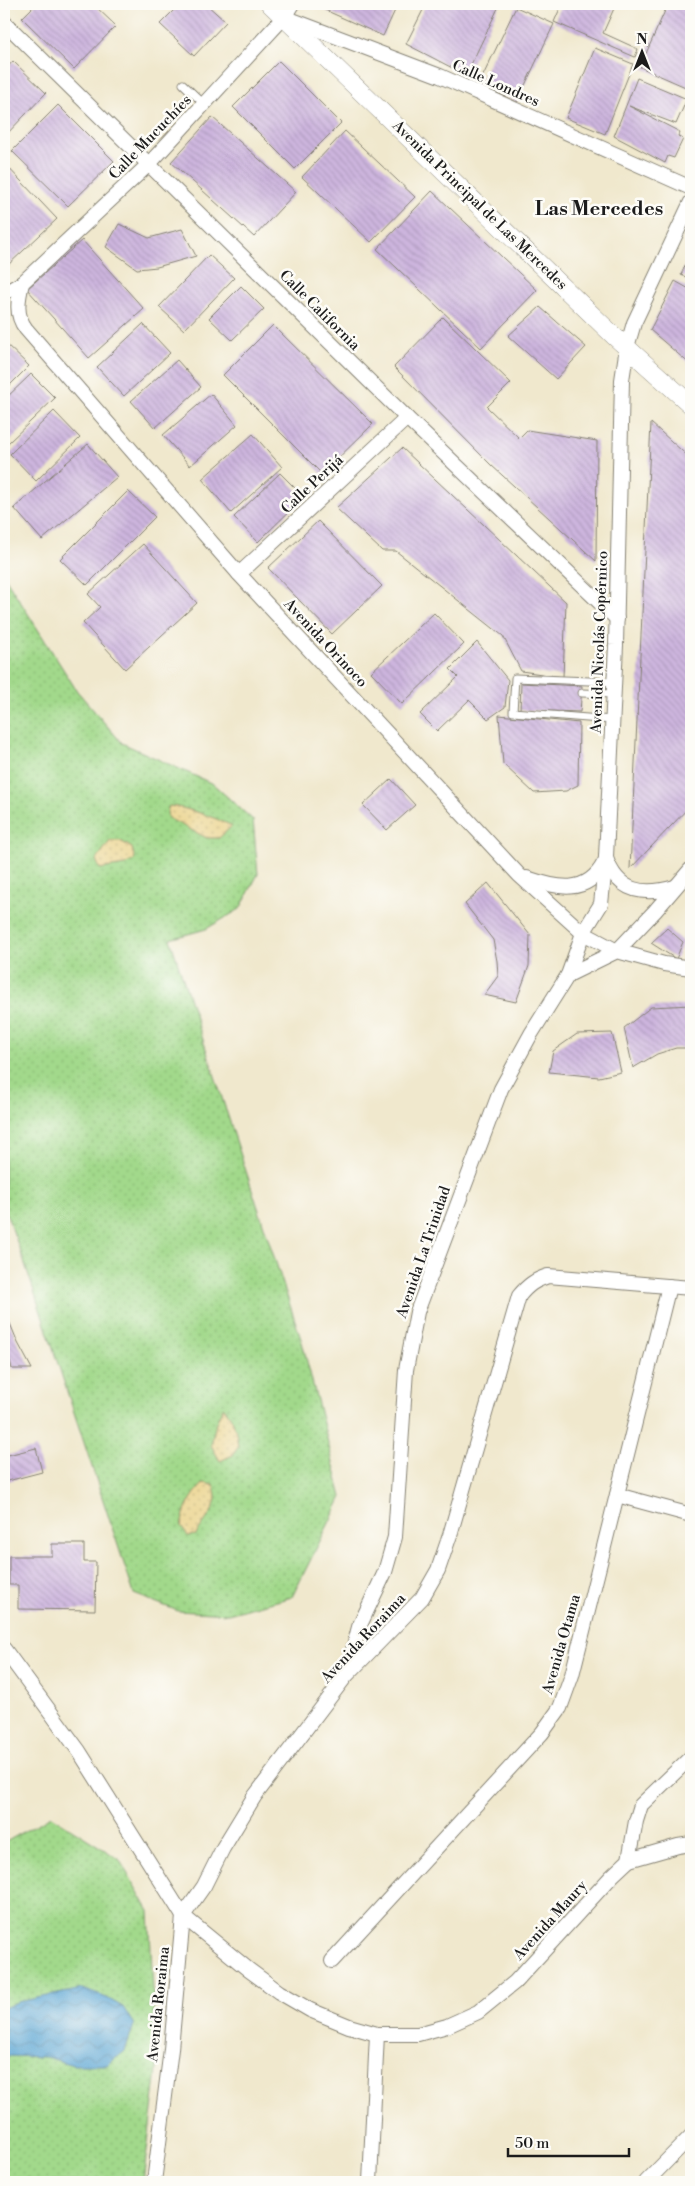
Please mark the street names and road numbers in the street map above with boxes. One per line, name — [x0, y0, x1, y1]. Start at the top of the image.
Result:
street label: Calle Londres — [449, 56, 542, 111]
street label: Calle Mucuchíes — [105, 91, 196, 184]
street label: Avenida Principal de Las Mercedes — [387, 116, 571, 294]
street label: Calle California — [275, 266, 364, 355]
street label: Calle Perijá — [277, 450, 348, 518]
street label: Avenida Nicolás Copérnico — [587, 550, 612, 735]
street label: Avenida Orinoco — [279, 594, 372, 692]
street label: Avenida La Trinidad — [392, 1183, 455, 1322]
street label: Avenida Roraima — [316, 1589, 410, 1688]
street label: Avenida Otama — [538, 1592, 585, 1697]
street label: Avenida Maury — [509, 1876, 592, 1965]
street label: Avenida Roraima — [143, 1945, 174, 2064]

